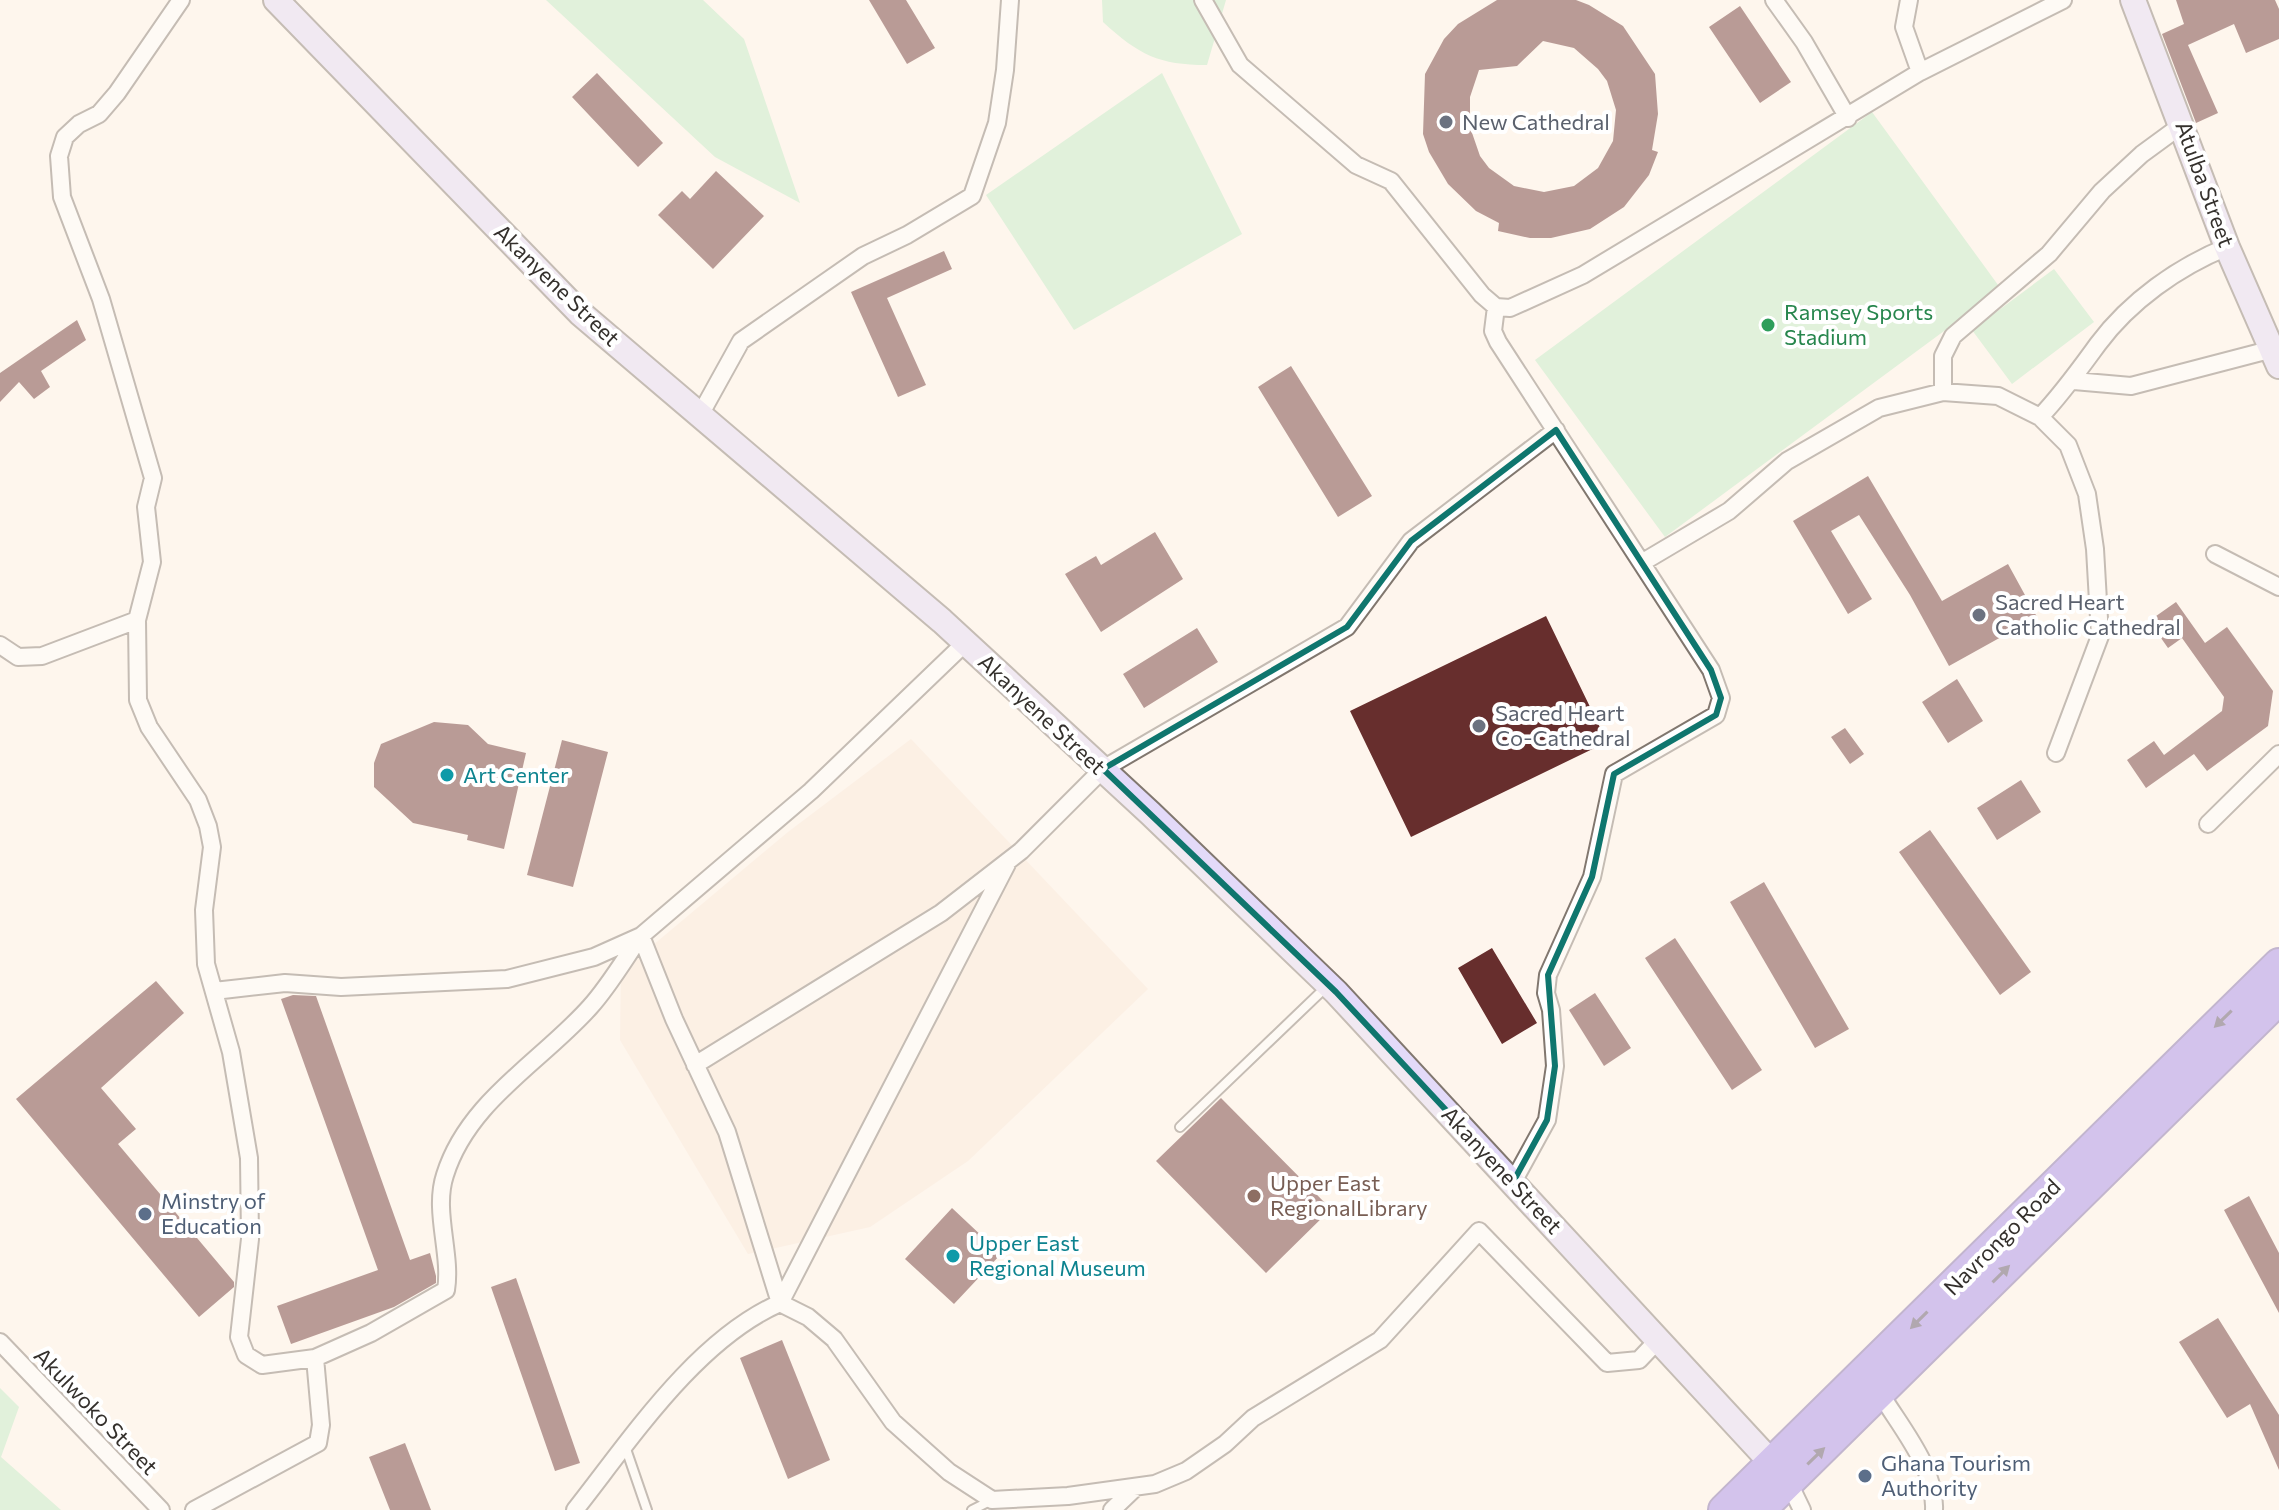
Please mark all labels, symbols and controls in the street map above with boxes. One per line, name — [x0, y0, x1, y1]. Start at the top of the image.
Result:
place label: New Cathedral — [1462, 108, 1610, 135]
marker: New Cathedral — [1437, 113, 1455, 131]
street label: Atulba Street — [2170, 117, 2241, 251]
street label: Akanyene Street — [489, 218, 626, 351]
place label: Ramsey Sports Stadium — [1784, 298, 1933, 350]
marker: Ramsey Sports Stadium — [1759, 316, 1777, 334]
place label: Sacred Heart Catholic Cathedral — [1995, 588, 2181, 640]
marker: Sacred Heart Catholic Cathedral — [1970, 606, 1988, 624]
street label: Akanyene Street — [973, 648, 1112, 779]
place label: Sacred Heart Co-Cathedral — [1495, 699, 1631, 751]
marker: Sacred Heart Co-Cathedral — [1470, 717, 1488, 735]
place label: Art Center — [463, 761, 569, 788]
marker: Art Center — [438, 766, 456, 784]
one-way arrow — [2214, 1009, 2233, 1027]
street label: Akanyene Street — [1437, 1100, 1568, 1239]
place label: Upper East RegionalLibrary — [1270, 1169, 1428, 1221]
street label: Navrongo Road — [1938, 1173, 2066, 1301]
place label: Minstry of Education — [161, 1187, 266, 1239]
marker: Upper East RegionalLibrary — [1245, 1187, 1263, 1205]
marker: Minstry of Education — [136, 1205, 154, 1223]
place label: Upper East Regional Museum — [969, 1229, 1146, 1281]
marker: Upper East Regional Museum — [944, 1247, 962, 1265]
one-way arrow — [1991, 1265, 2010, 1283]
one-way arrow — [1910, 1310, 1929, 1328]
street label: Akulwoko Street — [29, 1341, 164, 1480]
one-way arrow — [1806, 1447, 1825, 1466]
place label: Ghana Tourism Authority — [1881, 1449, 2031, 1501]
marker: Ghana Tourism Authority — [1856, 1467, 1874, 1485]

